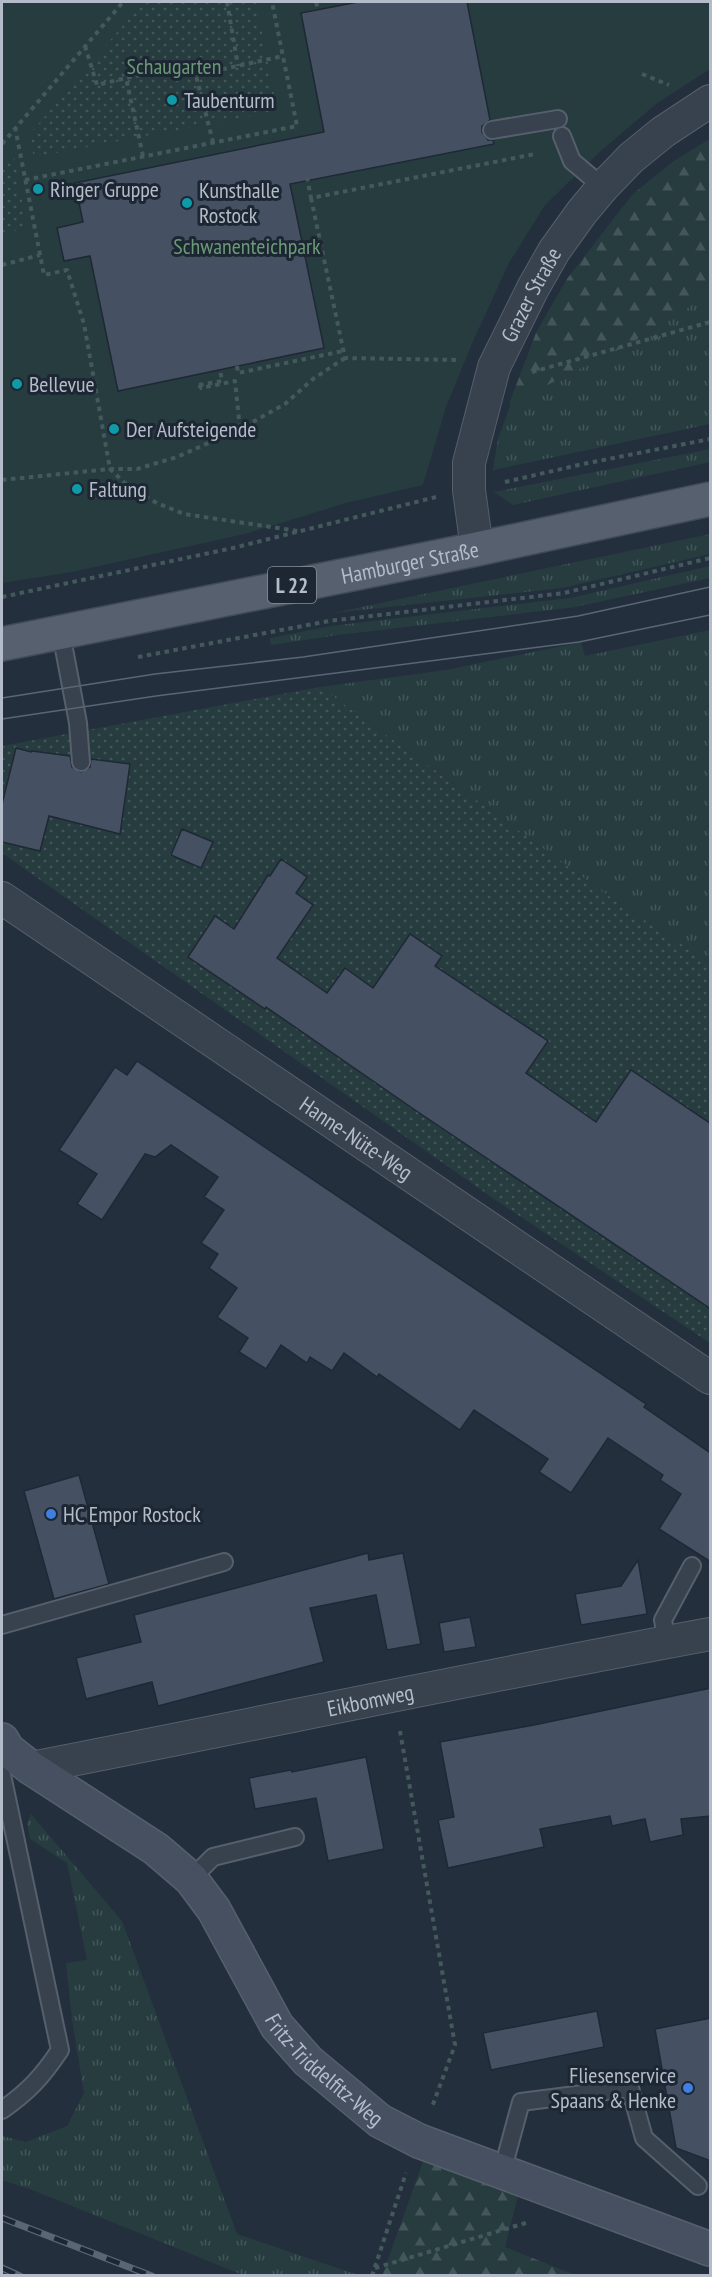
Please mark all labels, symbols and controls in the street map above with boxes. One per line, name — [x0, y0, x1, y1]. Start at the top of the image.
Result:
park label: Schaugarten — [127, 52, 221, 80]
place label: Taubenturm — [184, 86, 275, 114]
marker: Taubenturm — [165, 93, 179, 107]
place label: Ringer Gruppe — [50, 175, 159, 203]
place label: Kunsthalle Rostock — [199, 176, 280, 229]
marker: Ringer Gruppe — [31, 182, 45, 196]
marker: Kunsthalle Rostock — [180, 196, 194, 210]
park label: Schwanenteichpark — [173, 232, 321, 260]
street label: Grazer Straße — [495, 242, 567, 347]
place label: Bellevue — [29, 370, 95, 398]
marker: Bellevue — [10, 377, 24, 391]
place label: Der Aufsteigende — [126, 415, 256, 443]
marker: Der Aufsteigende — [107, 422, 121, 436]
place label: Faltung — [89, 475, 147, 503]
marker: Faltung — [70, 482, 84, 496]
street label: Hamburger Straße — [339, 535, 481, 590]
road number: L 22 — [268, 567, 316, 603]
street label: Hanne-Nüte-Weg — [294, 1090, 418, 1186]
place label: HC Empor Rostock — [63, 1500, 201, 1528]
marker: HC Empor Rostock — [44, 1507, 58, 1521]
street label: Eikbomweg — [325, 1678, 416, 1723]
street label: Fritz-Triddelfitz-Weg — [259, 2009, 389, 2132]
place label: Fliesenservice Spaans & Henke — [551, 2061, 676, 2114]
marker: Fliesenservice Spaans & Henke — [681, 2081, 695, 2095]

